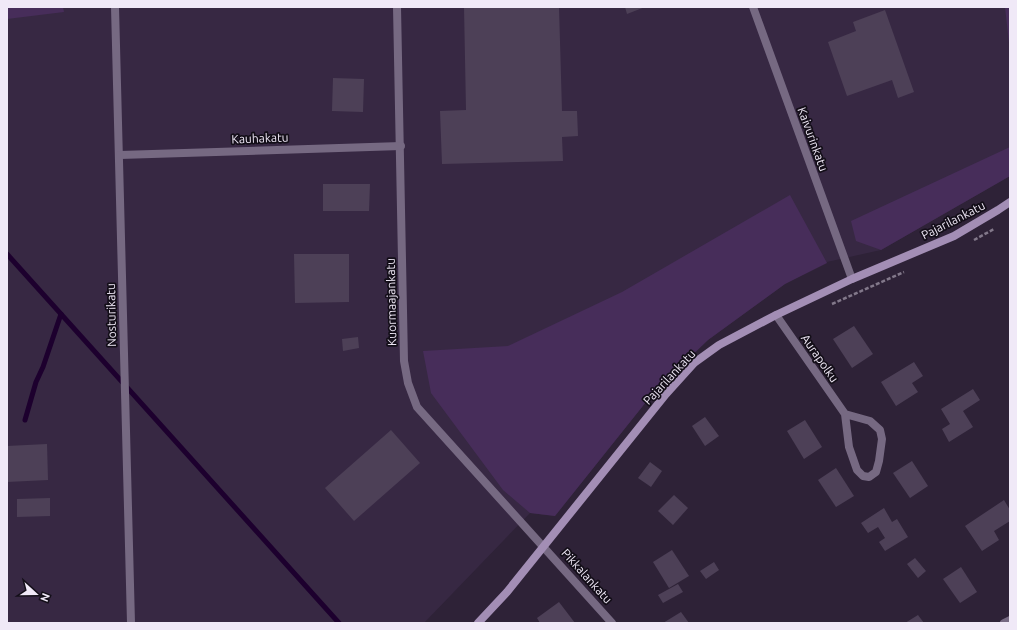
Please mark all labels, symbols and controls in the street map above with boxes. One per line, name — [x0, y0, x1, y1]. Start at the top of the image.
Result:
street label: Kaivurinkatu — [795, 105, 831, 173]
street label: Kauhakatu — [231, 131, 289, 145]
street label: Pajarilankatu — [919, 198, 987, 242]
street label: Kuormaajankatu — [384, 258, 398, 346]
street label: Nosturikatu — [104, 283, 118, 347]
street label: Aurapolku — [799, 332, 841, 384]
street label: Pajarilankatu — [640, 347, 698, 407]
street label: Pikkalankatu — [559, 546, 615, 606]
north arrow — [16, 574, 56, 614]
text: N — [38, 592, 52, 604]

